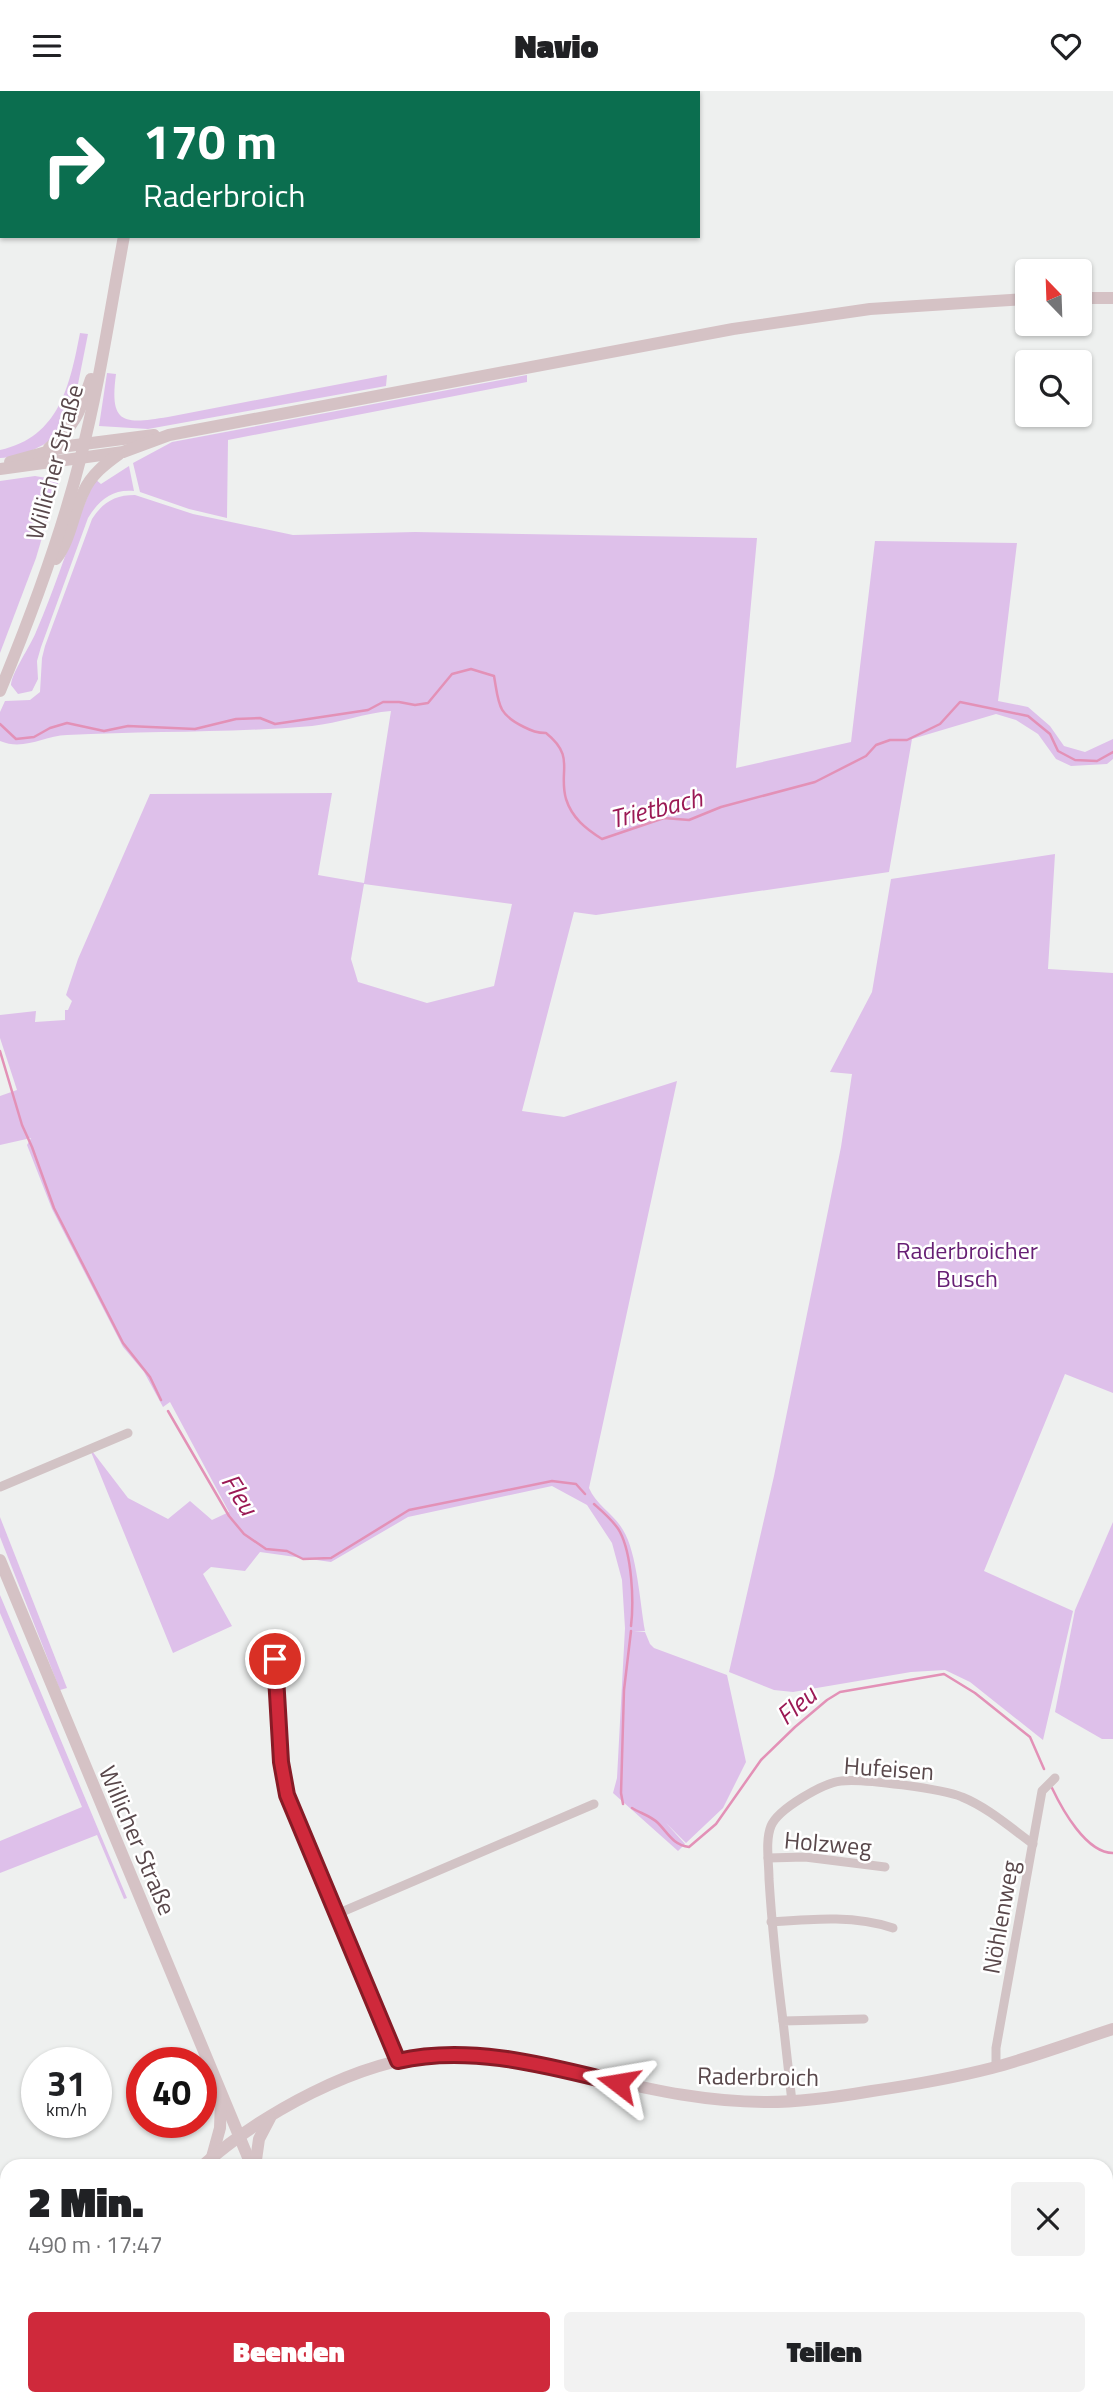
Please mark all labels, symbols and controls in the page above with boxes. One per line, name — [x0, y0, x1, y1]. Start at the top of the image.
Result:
text: Navio — [515, 22, 598, 70]
icon: menu — [28, 27, 66, 65]
icon: heart — [1047, 27, 1085, 65]
text: 170 m — [143, 103, 277, 178]
icon: right — [28, 119, 119, 210]
text: Raderbroich — [143, 171, 306, 219]
north arrow — [1015, 259, 1092, 336]
map controls — [1015, 259, 1092, 427]
button: search — [1015, 350, 1092, 427]
street label: Willicher Straße — [16, 380, 92, 544]
water label: Trietbach — [606, 777, 707, 838]
park label: Raderbroicher Busch — [896, 1232, 1038, 1296]
water label: Fleu — [212, 1465, 269, 1524]
pin — [245, 1629, 305, 1689]
icon: arrive — [256, 1640, 294, 1678]
water label: Fleu — [767, 1675, 827, 1734]
street label: Hufeisen — [843, 1747, 935, 1789]
street label: Willicher Straße — [90, 1760, 186, 1920]
street label: Holzweg — [783, 1821, 873, 1865]
street label: Nöhlenweg — [972, 1857, 1028, 1977]
position arrow — [581, 2046, 655, 2120]
speed limit sign: 40 — [126, 2047, 217, 2138]
text: 31 — [47, 2056, 86, 2110]
street label: Raderbroich — [697, 2057, 819, 2095]
text: km/h — [46, 2096, 87, 2123]
text: 2 Min. — [28, 2169, 144, 2233]
button: close — [1011, 2182, 1085, 2256]
text: 490 m · 17:47 — [28, 2227, 163, 2262]
button: Beenden — [28, 2312, 550, 2392]
button: Teilen — [564, 2312, 1085, 2392]

